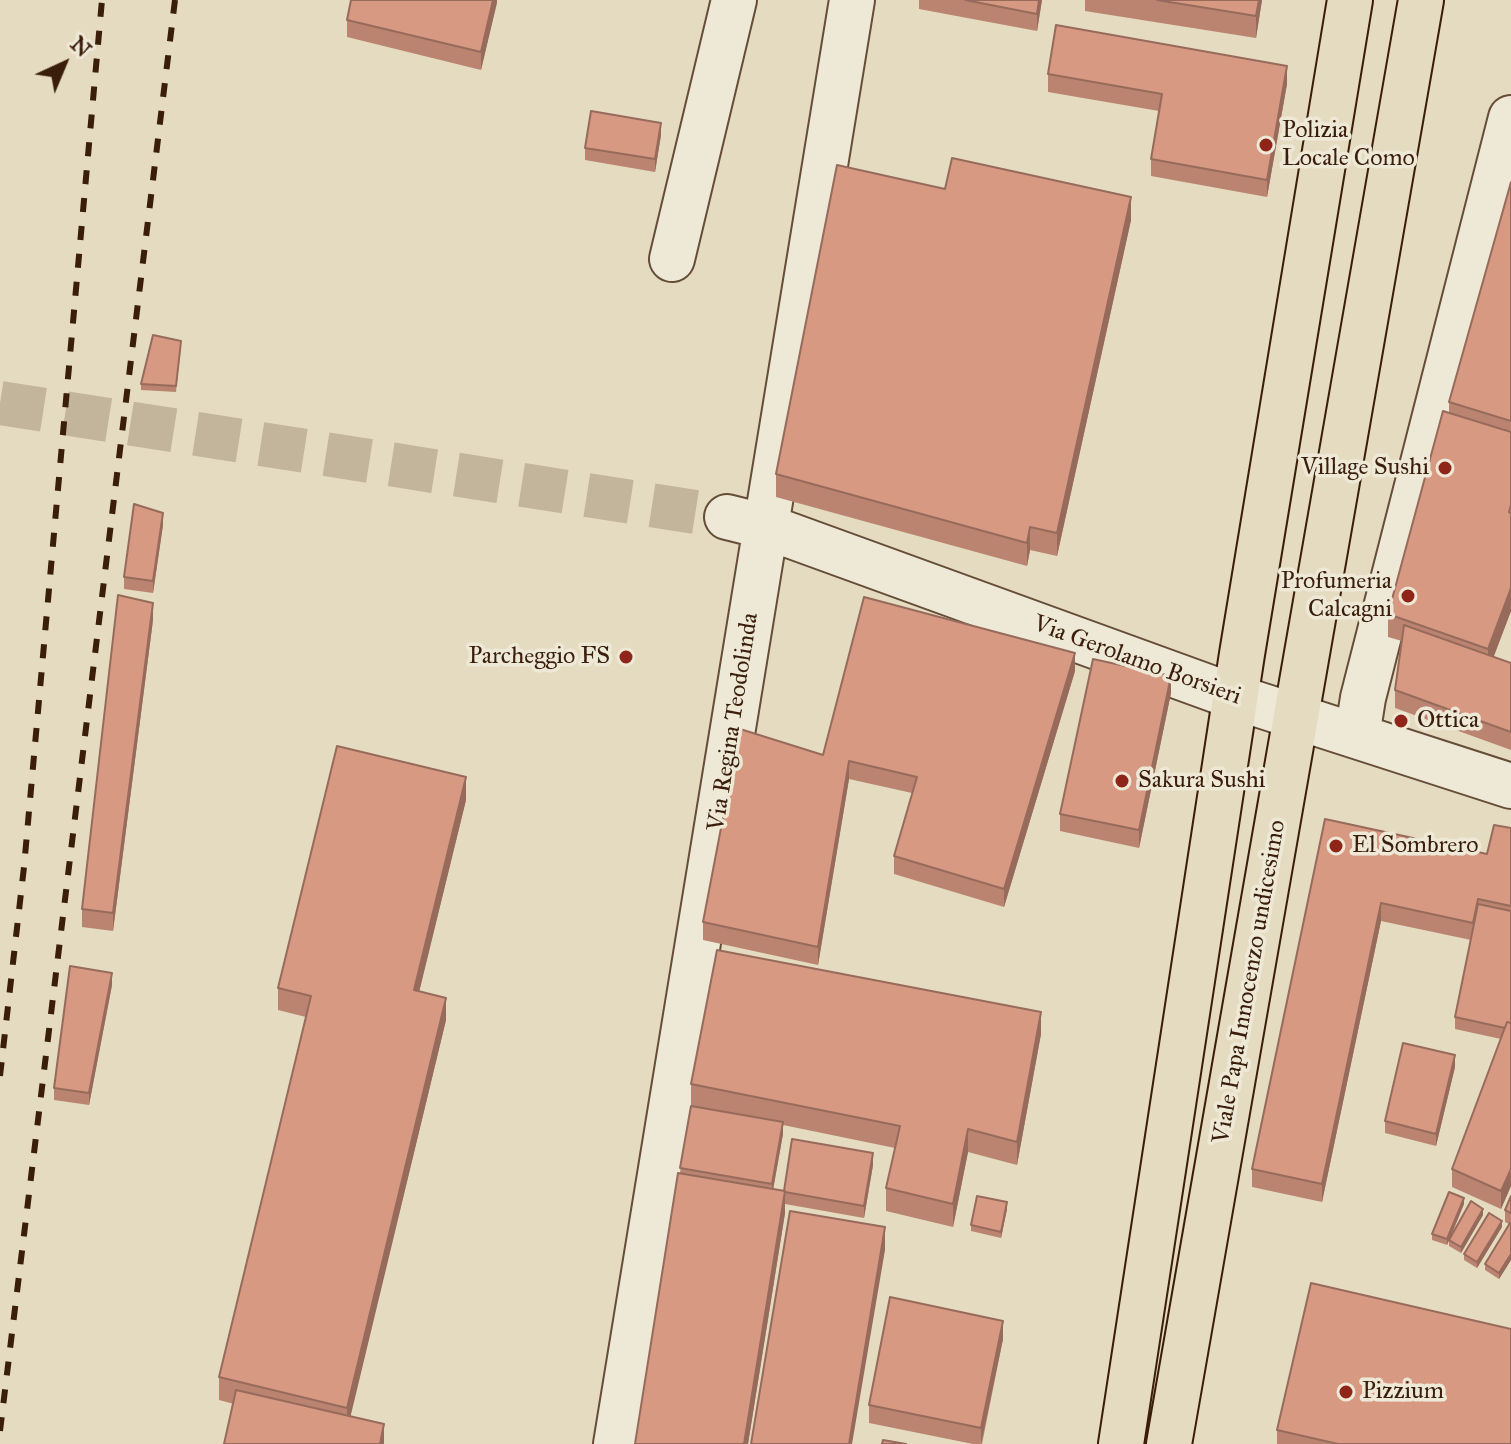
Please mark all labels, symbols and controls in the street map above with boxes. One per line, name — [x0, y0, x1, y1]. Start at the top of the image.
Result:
north arrow — [24, 24, 104, 104]
text: N — [65, 30, 97, 63]
place label: Polizia Locale Como — [1282, 117, 1415, 173]
marker: Polizia Locale Como — [1257, 136, 1275, 154]
place label: Village Sushi — [1301, 454, 1429, 482]
marker: Village Sushi — [1436, 459, 1454, 477]
place label: Profumeria Calcagni — [1281, 568, 1392, 624]
marker: Profumeria Calcagni — [1399, 587, 1417, 605]
street label: Via Gerolamo Borsieri — [1029, 610, 1245, 712]
street label: Via Regina Teodolinda — [703, 611, 765, 833]
place label: Parcheggio FS — [468, 643, 610, 671]
marker: Parcheggio FS — [617, 648, 635, 666]
place label: Ottica — [1417, 707, 1479, 735]
marker: Ottica — [1392, 712, 1410, 730]
place label: Sakura Sushi — [1138, 767, 1265, 795]
marker: Sakura Sushi — [1113, 772, 1131, 790]
street label: Viale Papa Innocenzo undicesimo — [1207, 818, 1293, 1146]
place label: El Sombrero — [1352, 832, 1478, 860]
marker: El Sombrero — [1327, 837, 1345, 855]
place label: Pizzium — [1362, 1378, 1444, 1406]
marker: Pizzium — [1337, 1383, 1355, 1401]

